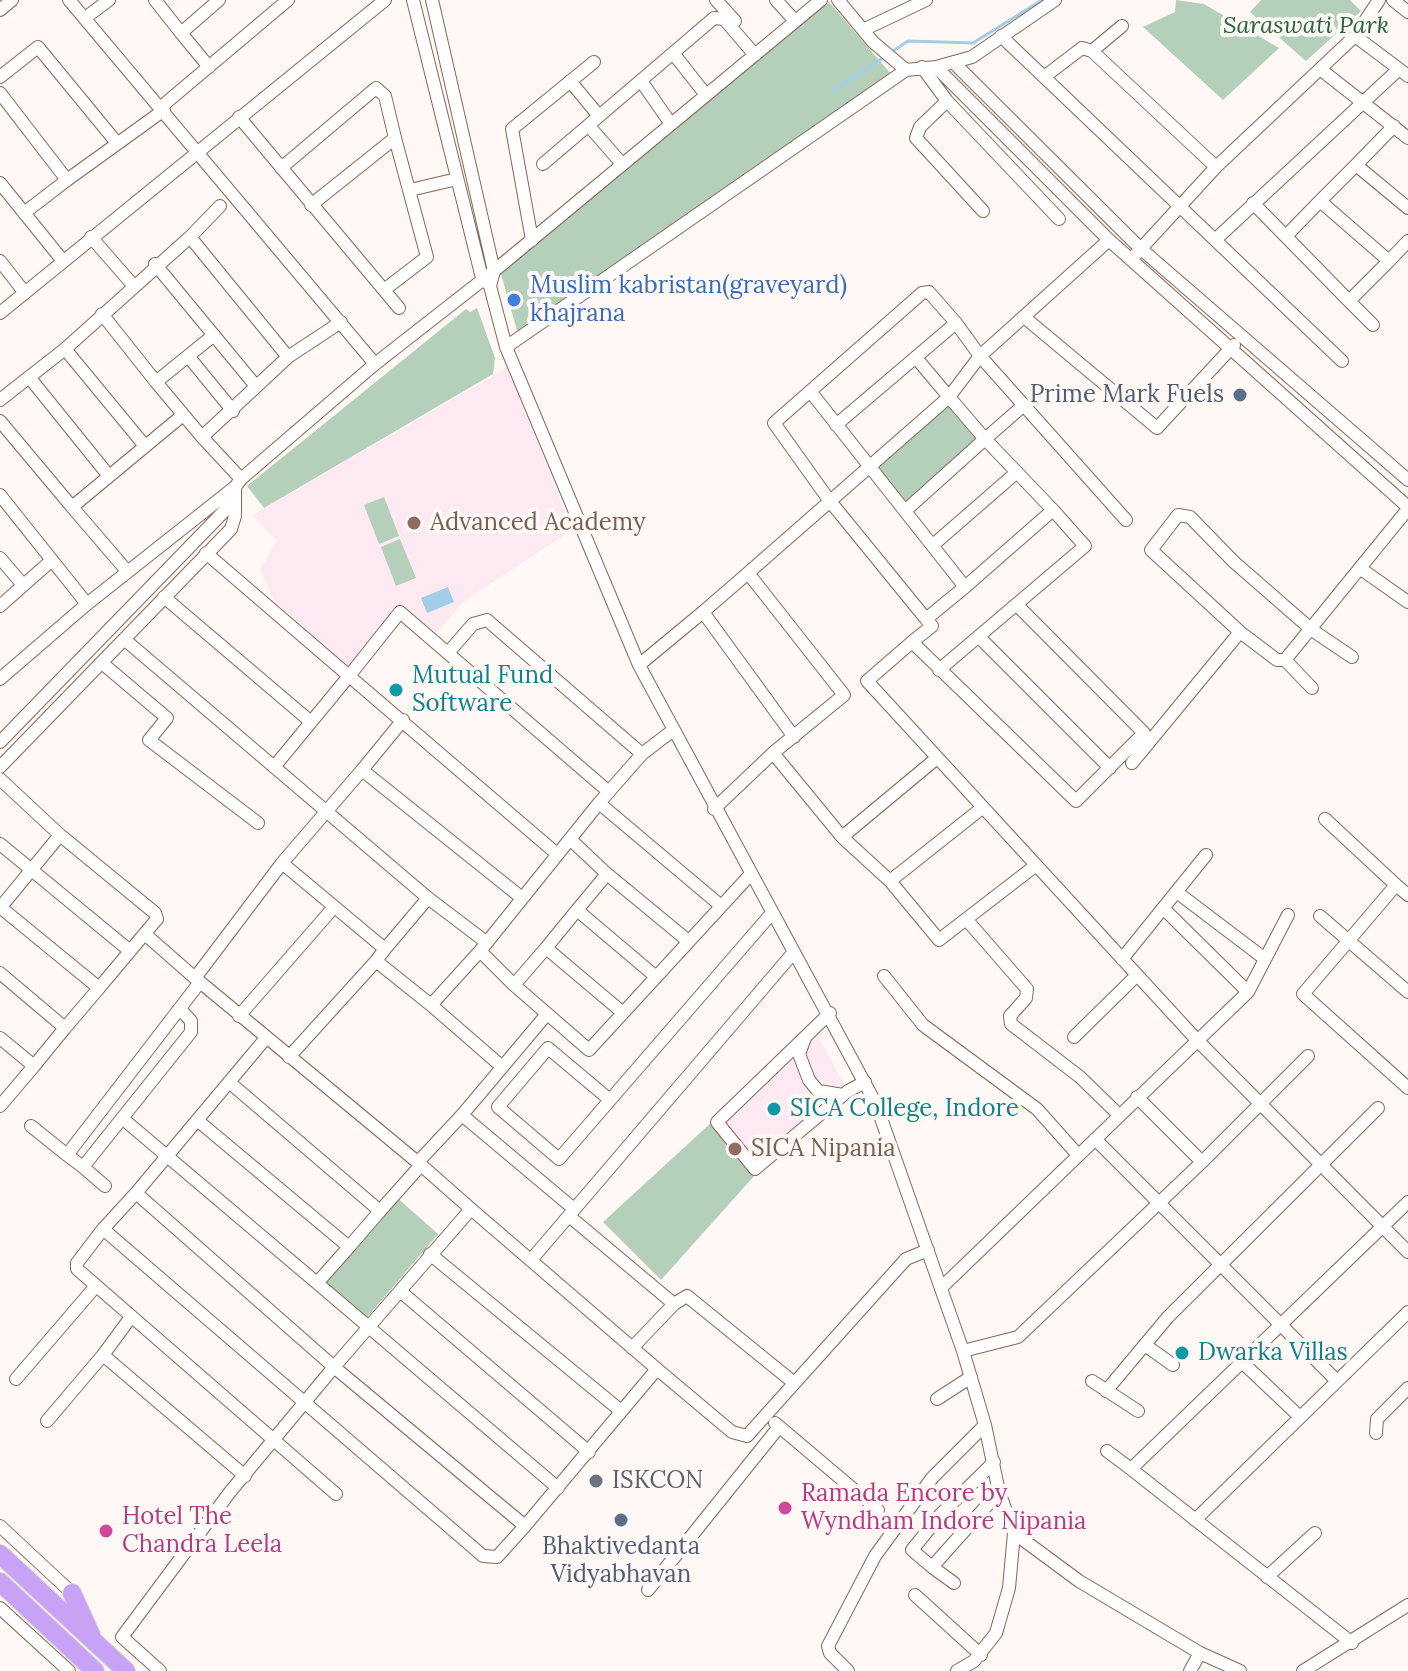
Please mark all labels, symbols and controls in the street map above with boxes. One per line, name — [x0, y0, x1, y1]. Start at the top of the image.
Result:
park label: Saraswati Park — [1223, 12, 1389, 40]
place label: Muslim kabristan(graveyard) khajrana — [530, 272, 847, 328]
marker: Muslim kabristan(graveyard) khajrana — [505, 291, 523, 309]
place label: Prime Mark Fuels — [1030, 381, 1224, 409]
marker: Prime Mark Fuels — [1231, 386, 1249, 404]
place label: Advanced Academy — [430, 509, 646, 537]
marker: Advanced Academy — [405, 514, 423, 532]
place label: Mutual Fund Software — [412, 662, 553, 718]
marker: Mutual Fund Software — [387, 681, 405, 699]
place label: SICA College, Indore — [790, 1095, 1019, 1123]
marker: SICA College, Indore — [765, 1100, 783, 1118]
place label: SICA Nipania — [751, 1135, 896, 1163]
marker: SICA Nipania — [726, 1140, 744, 1158]
place label: Dwarka Villas — [1198, 1339, 1348, 1367]
marker: Dwarka Villas — [1173, 1344, 1191, 1362]
place label: ISKCON — [612, 1467, 703, 1495]
marker: ISKCON — [587, 1472, 605, 1490]
place label: Ramada Encore by Wyndham Indore Nipania — [801, 1480, 1086, 1536]
marker: Ramada Encore by Wyndham Indore Nipania — [776, 1499, 794, 1517]
place label: Hotel The Chandra Leela — [122, 1503, 282, 1559]
marker: Bhaktivedanta Vidyabhavan — [612, 1511, 630, 1529]
marker: Hotel The Chandra Leela — [97, 1522, 115, 1540]
place label: Bhaktivedanta Vidyabhavan — [542, 1533, 700, 1589]

